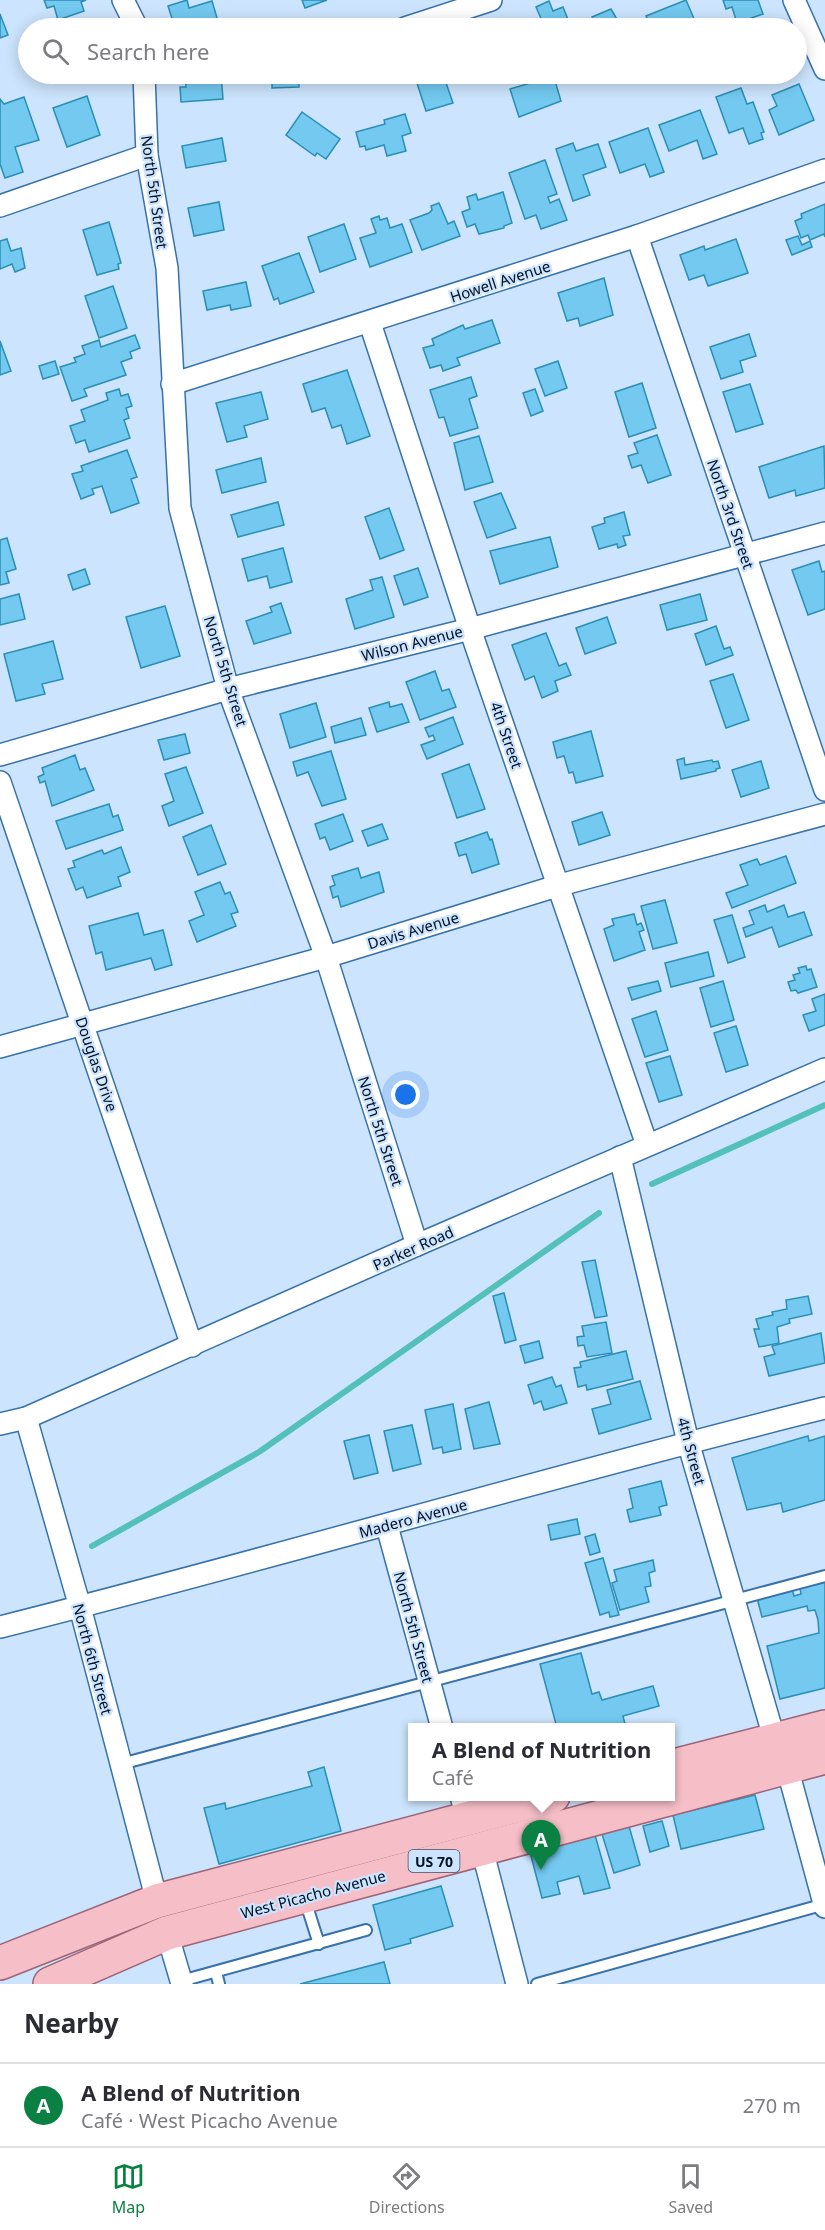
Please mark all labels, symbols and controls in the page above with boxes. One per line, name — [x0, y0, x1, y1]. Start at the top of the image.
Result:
search box — [18, 18, 807, 84]
icon: search — [39, 35, 72, 68]
text: Search here — [87, 36, 209, 66]
street label: North 5th Street — [137, 134, 173, 251]
street label: Howell Avenue — [447, 255, 553, 307]
street label: North 3rd Street — [703, 456, 759, 572]
street label: North 5th Street — [200, 613, 252, 729]
street label: Wilson Avenue — [359, 621, 465, 665]
street label: 4th Street — [486, 699, 528, 771]
street label: Davis Avenue — [365, 907, 461, 953]
street label: Douglas Drive — [71, 1014, 123, 1114]
street label: North 5th Street — [354, 1074, 408, 1189]
your location — [391, 1080, 420, 1109]
street label: Parker Road — [370, 1221, 456, 1275]
street label: 4th Street — [673, 1415, 711, 1487]
street label: Madero Avenue — [357, 1494, 469, 1542]
street label: North 5th Street — [390, 1569, 439, 1685]
street label: North 6th Street — [69, 1601, 118, 1717]
popup — [408, 1723, 675, 1801]
text: A Blend of Nutrition — [432, 1734, 651, 1764]
text: Café — [432, 1764, 474, 1791]
pin: A — [522, 1820, 560, 1870]
road number: US 70 — [408, 1850, 460, 1872]
street label: West Picacho Avenue — [238, 1865, 388, 1923]
text: Nearby — [24, 2005, 119, 2041]
text: A Blend of Nutrition — [81, 2077, 301, 2107]
text: A — [37, 2092, 50, 2119]
text: 270 m — [743, 2092, 801, 2119]
text: Café · West Picacho Avenue — [81, 2107, 338, 2134]
tab: Map — [112, 2160, 145, 2218]
tab: Directions — [369, 2160, 445, 2218]
tab: Saved — [668, 2160, 713, 2218]

